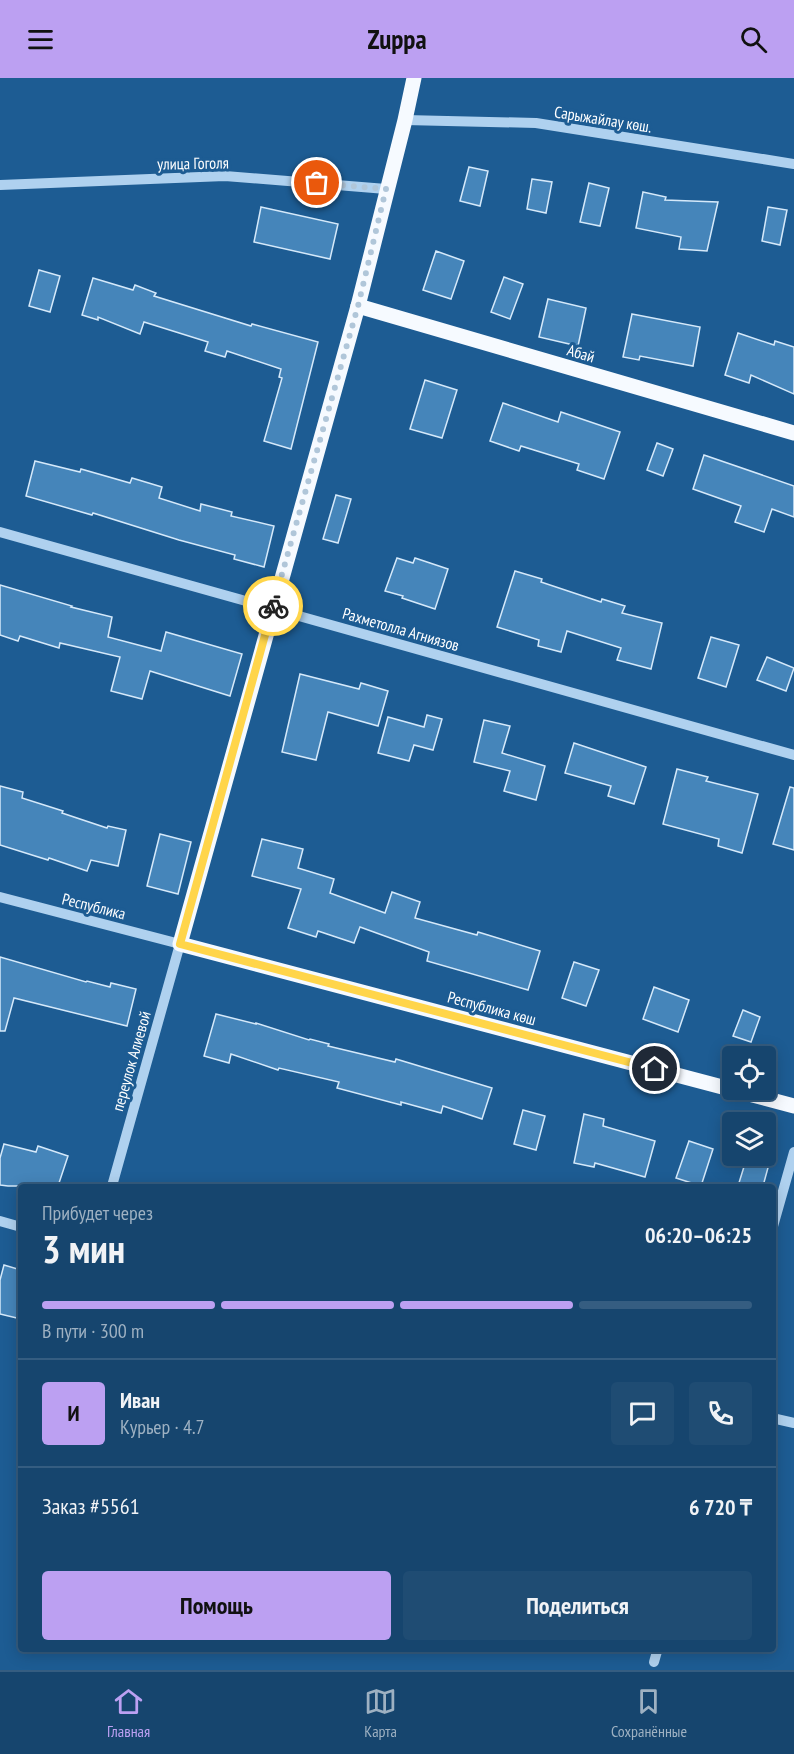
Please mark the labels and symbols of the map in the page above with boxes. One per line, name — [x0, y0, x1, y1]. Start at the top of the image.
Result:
street label: Сарыжайлау көш. — [553, 101, 653, 137]
street label: улица Гоголя — [157, 152, 229, 174]
pin — [291, 157, 342, 208]
street label: Абай — [565, 340, 597, 366]
courier — [243, 576, 303, 636]
street label: Рахметолла Агниязов — [340, 603, 462, 655]
street label: Республика — [60, 888, 128, 924]
street label: Республика көш — [446, 987, 538, 1029]
street label: переулок Алиевой — [107, 1009, 155, 1113]
pin — [629, 1043, 680, 1094]

